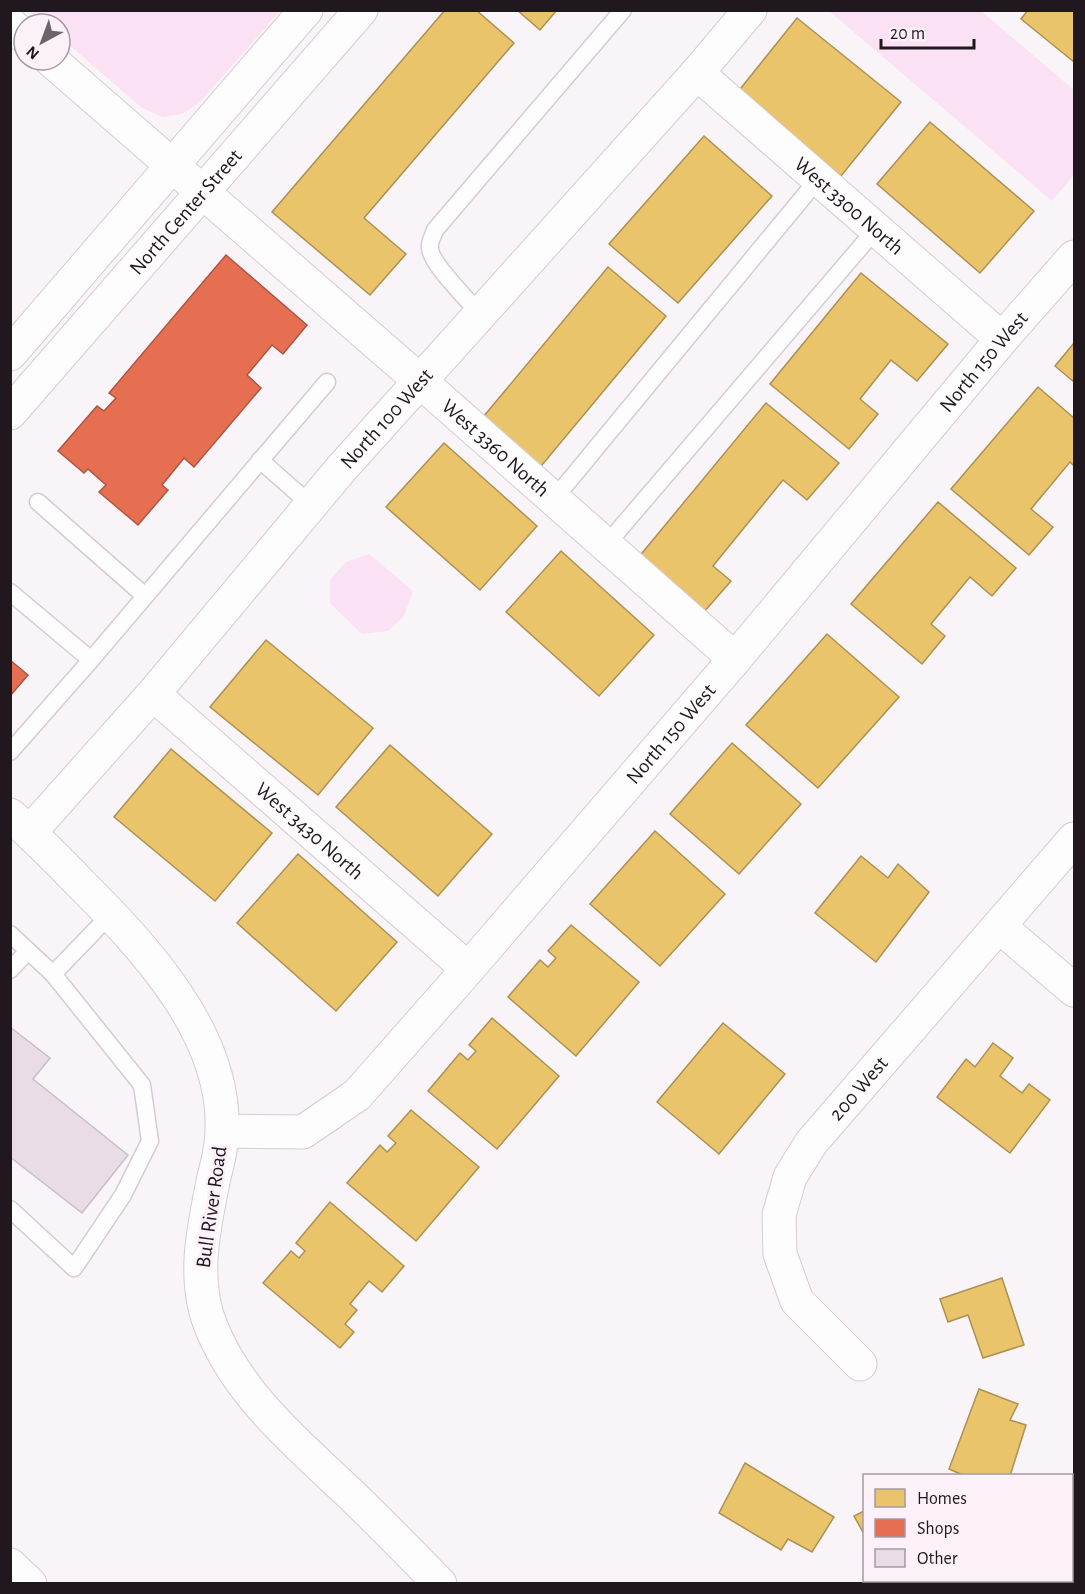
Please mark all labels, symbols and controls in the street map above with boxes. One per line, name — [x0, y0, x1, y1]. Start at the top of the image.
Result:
north arrow — [12, 12, 72, 72]
scale bar — [881, 12, 974, 50]
text: 20 m — [890, 25, 925, 43]
text: N — [23, 43, 42, 62]
street label: North Center Street — [126, 145, 246, 279]
street label: West 3300 North — [790, 153, 907, 259]
street label: North 150 West — [936, 307, 1032, 416]
street label: North 100 West — [337, 364, 437, 473]
street label: West 3360 North — [438, 395, 553, 501]
street label: North 150 West — [622, 680, 720, 788]
street label: West 3430 North — [251, 779, 367, 884]
street label: 200 West — [826, 1052, 892, 1125]
street label: Bull River Road — [193, 1145, 230, 1269]
legend — [863, 1474, 1073, 1582]
text: Homes — [917, 1490, 967, 1508]
text: Shops — [917, 1520, 959, 1538]
text: Other — [917, 1550, 958, 1568]

